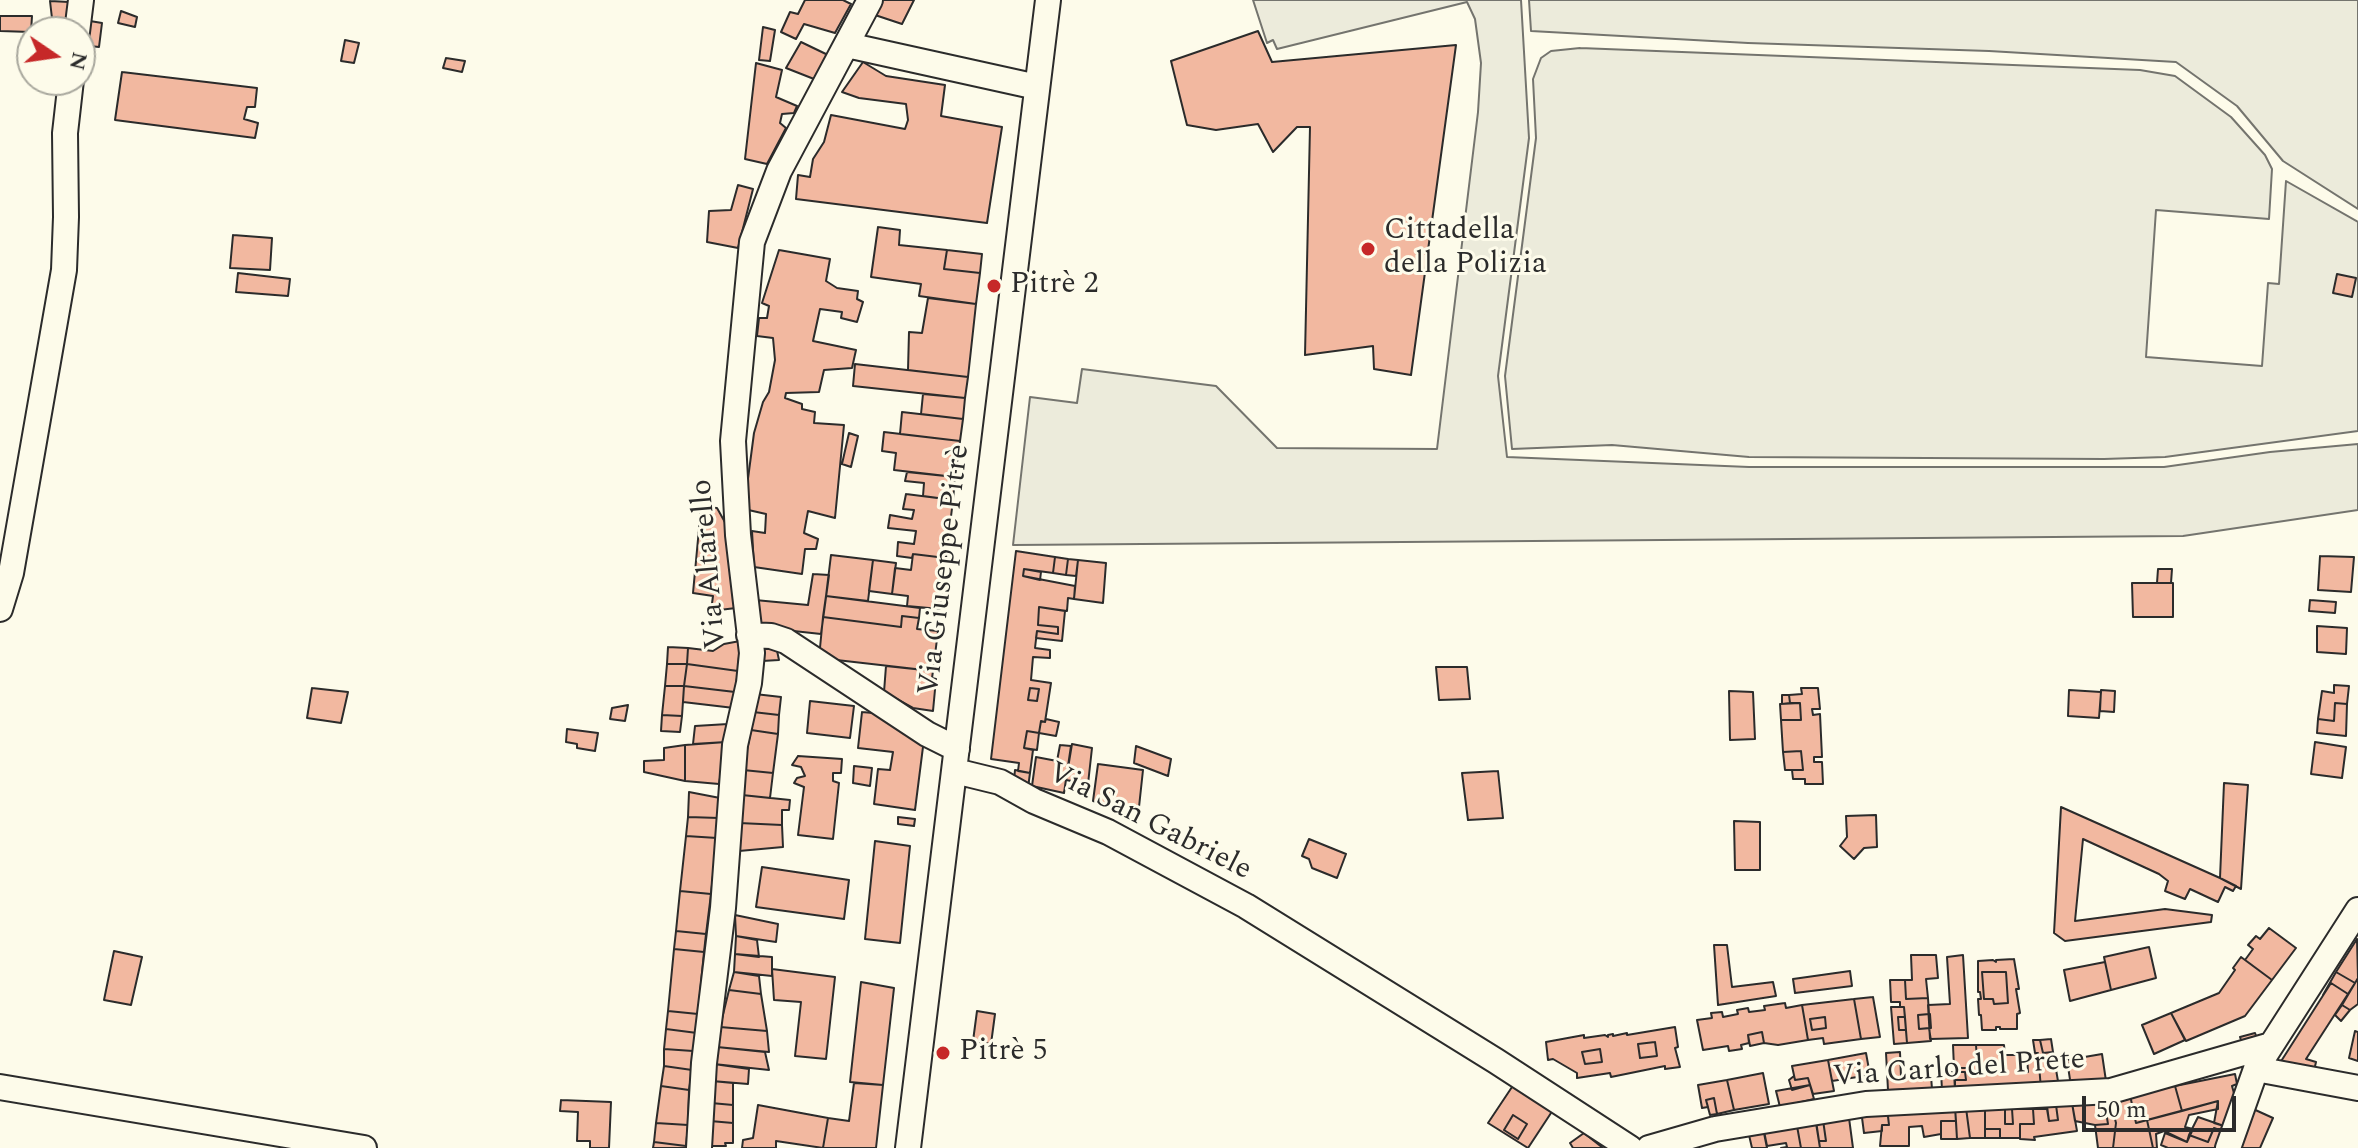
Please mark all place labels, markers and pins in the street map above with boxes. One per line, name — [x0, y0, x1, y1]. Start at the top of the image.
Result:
place label: Cittadella della Polizia — [1384, 214, 1547, 284]
marker: Cittadella della Polizia — [1359, 240, 1377, 258]
place label: Pitrè 2 — [1010, 268, 1098, 304]
marker: Pitrè 2 — [985, 277, 1003, 295]
place label: Pitrè 5 — [959, 1035, 1047, 1071]
marker: Pitrè 5 — [934, 1044, 952, 1062]

